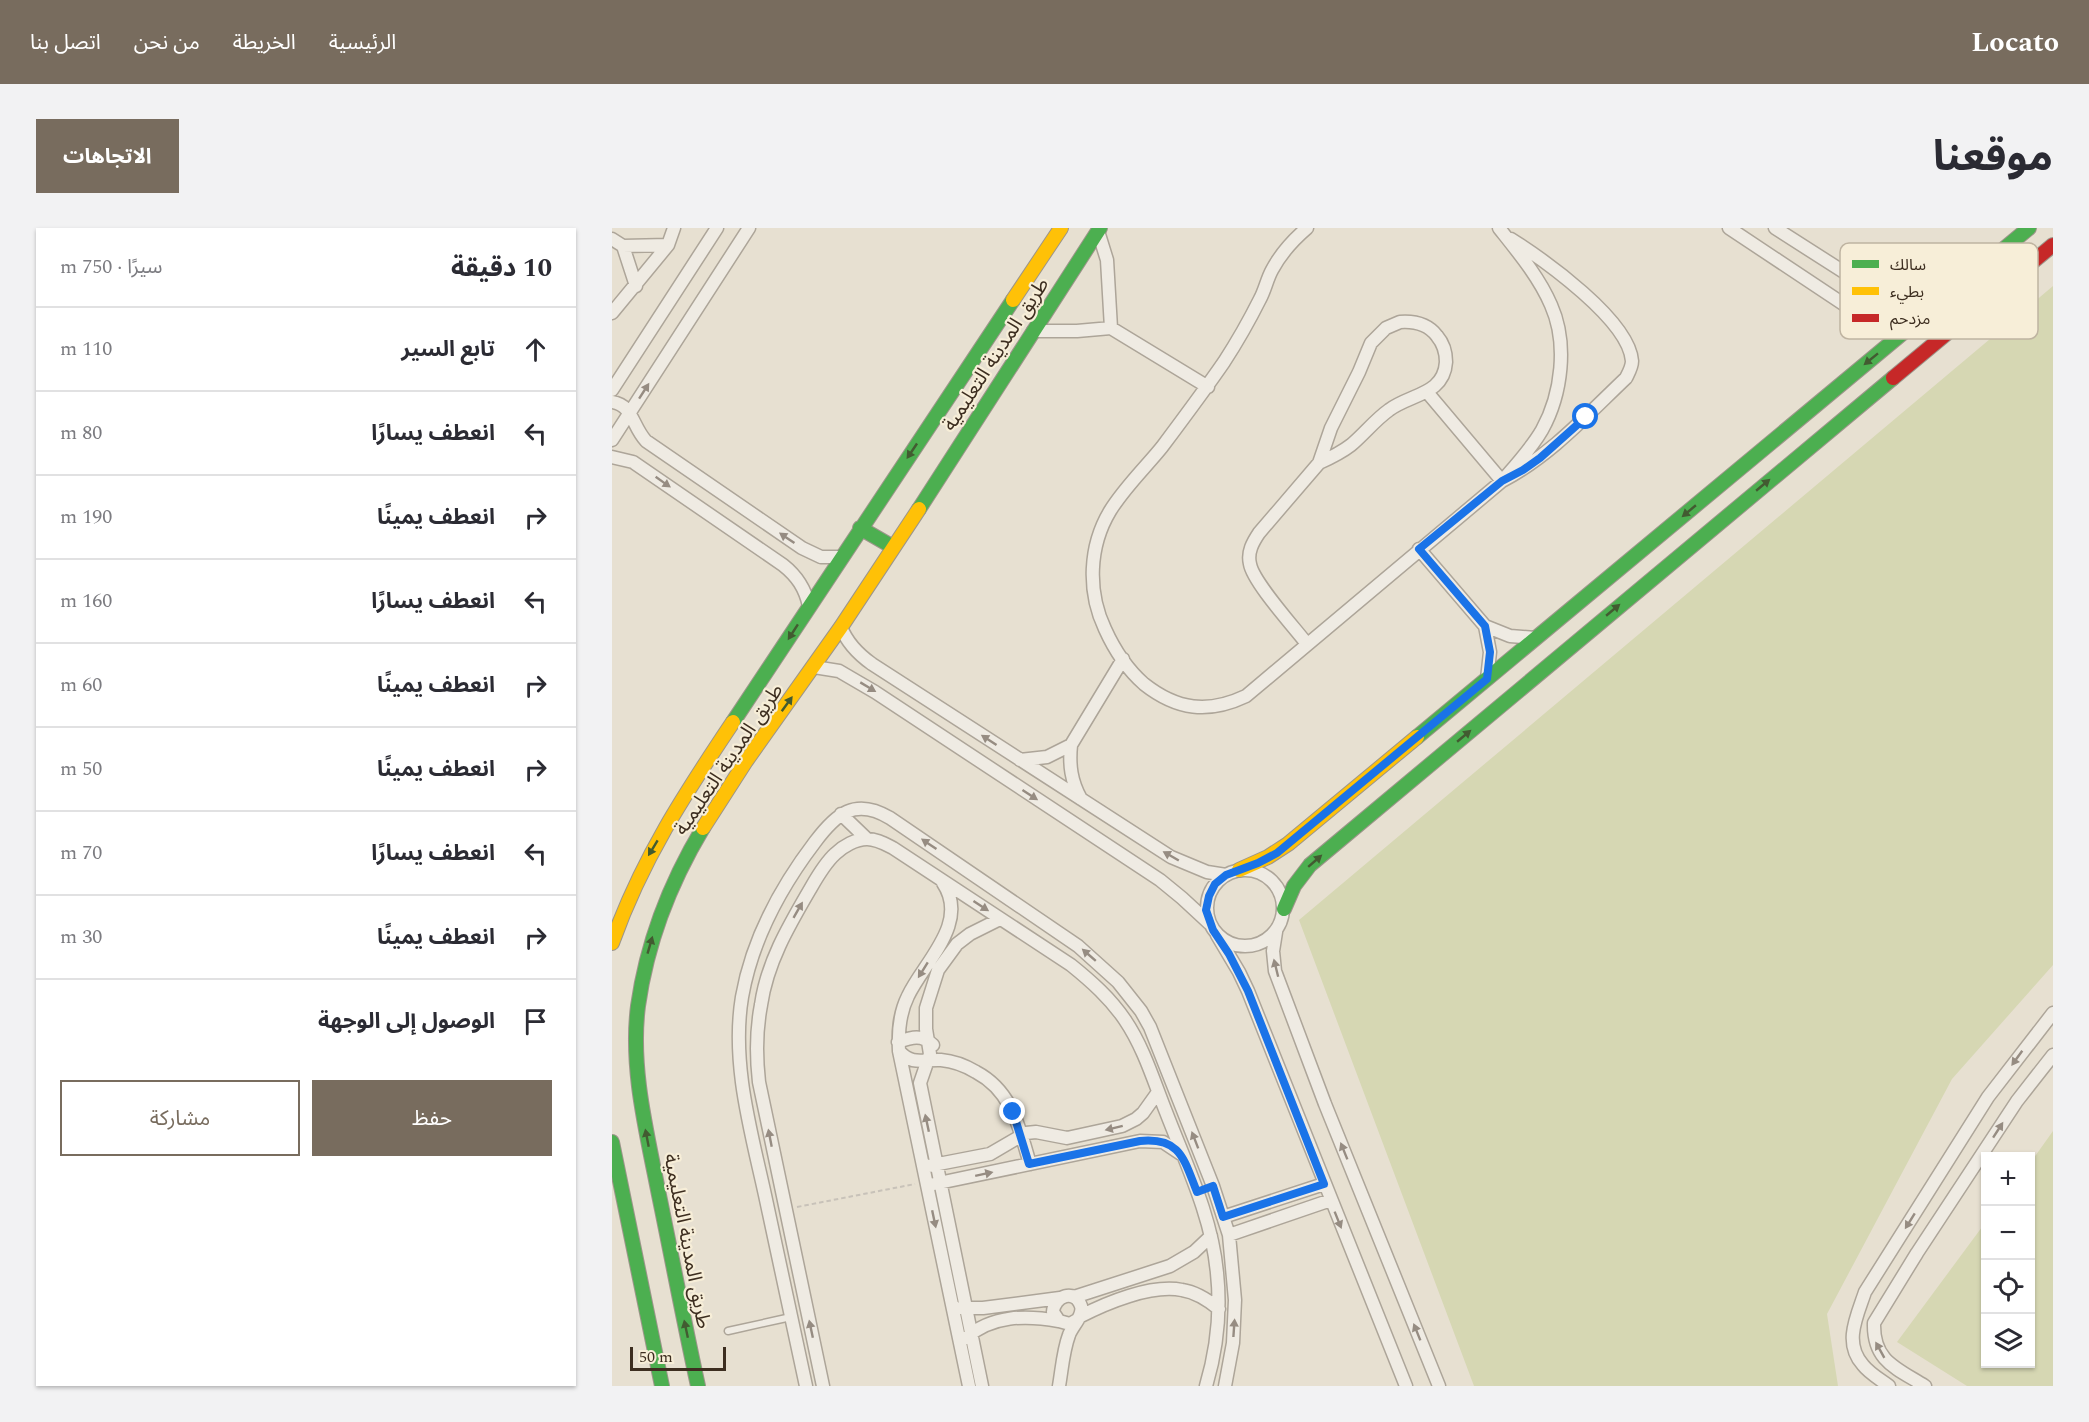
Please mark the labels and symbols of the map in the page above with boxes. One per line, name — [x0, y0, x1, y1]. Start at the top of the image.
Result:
legend — [1840, 243, 2038, 339]
text: سالك — [1890, 253, 1926, 277]
street label: طريق المدينة التعليمية — [935, 272, 1057, 437]
text: بطيء — [1890, 280, 1924, 304]
text: مزدحم — [1890, 307, 1930, 331]
one-way arrow — [1863, 353, 1879, 366]
one-way arrow — [638, 382, 649, 399]
route start — [1572, 403, 1598, 429]
one-way arrow — [906, 443, 917, 460]
one-way arrow — [655, 476, 671, 488]
one-way arrow — [1755, 479, 1770, 492]
one-way arrow — [1682, 504, 1697, 517]
one-way arrow — [779, 533, 795, 544]
one-way arrow — [1605, 604, 1621, 617]
one-way arrow — [788, 624, 799, 640]
street label: طريق المدينة التعليمية — [667, 677, 791, 842]
one-way arrow — [860, 682, 877, 692]
one-way arrow — [781, 696, 793, 712]
one-way arrow — [1456, 729, 1472, 742]
one-way arrow — [981, 735, 997, 746]
one-way arrow — [1022, 789, 1038, 800]
one-way arrow — [920, 839, 937, 850]
one-way arrow — [647, 840, 658, 856]
one-way arrow — [1162, 852, 1179, 862]
one-way arrow — [1307, 855, 1322, 868]
one-way arrow — [972, 900, 988, 912]
one-way arrow — [792, 902, 803, 918]
one-way arrow — [646, 936, 655, 954]
one-way arrow — [1082, 949, 1097, 962]
one-way arrow — [1270, 959, 1280, 978]
one-way arrow — [918, 962, 929, 978]
one-way arrow — [2011, 1050, 2023, 1066]
route end — [999, 1098, 1025, 1124]
one-way arrow — [922, 1113, 931, 1132]
one-way arrow — [1992, 1122, 2003, 1138]
one-way arrow — [1105, 1124, 1123, 1133]
one-way arrow — [642, 1128, 651, 1147]
one-way arrow — [765, 1128, 774, 1147]
one-way arrow — [1190, 1130, 1200, 1148]
one-way arrow — [1339, 1142, 1348, 1160]
street label: طريق المدينة التعليمية — [655, 1151, 719, 1331]
one-way arrow — [975, 1168, 993, 1178]
one-way arrow — [930, 1209, 939, 1228]
one-way arrow — [1334, 1212, 1344, 1230]
one-way arrow — [1904, 1213, 1915, 1229]
one-way arrow — [681, 1319, 690, 1338]
one-way arrow — [806, 1319, 816, 1338]
one-way arrow — [1229, 1319, 1239, 1338]
one-way arrow — [1412, 1323, 1421, 1341]
one-way arrow — [1875, 1341, 1885, 1358]
scale bar — [630, 1344, 726, 1372]

